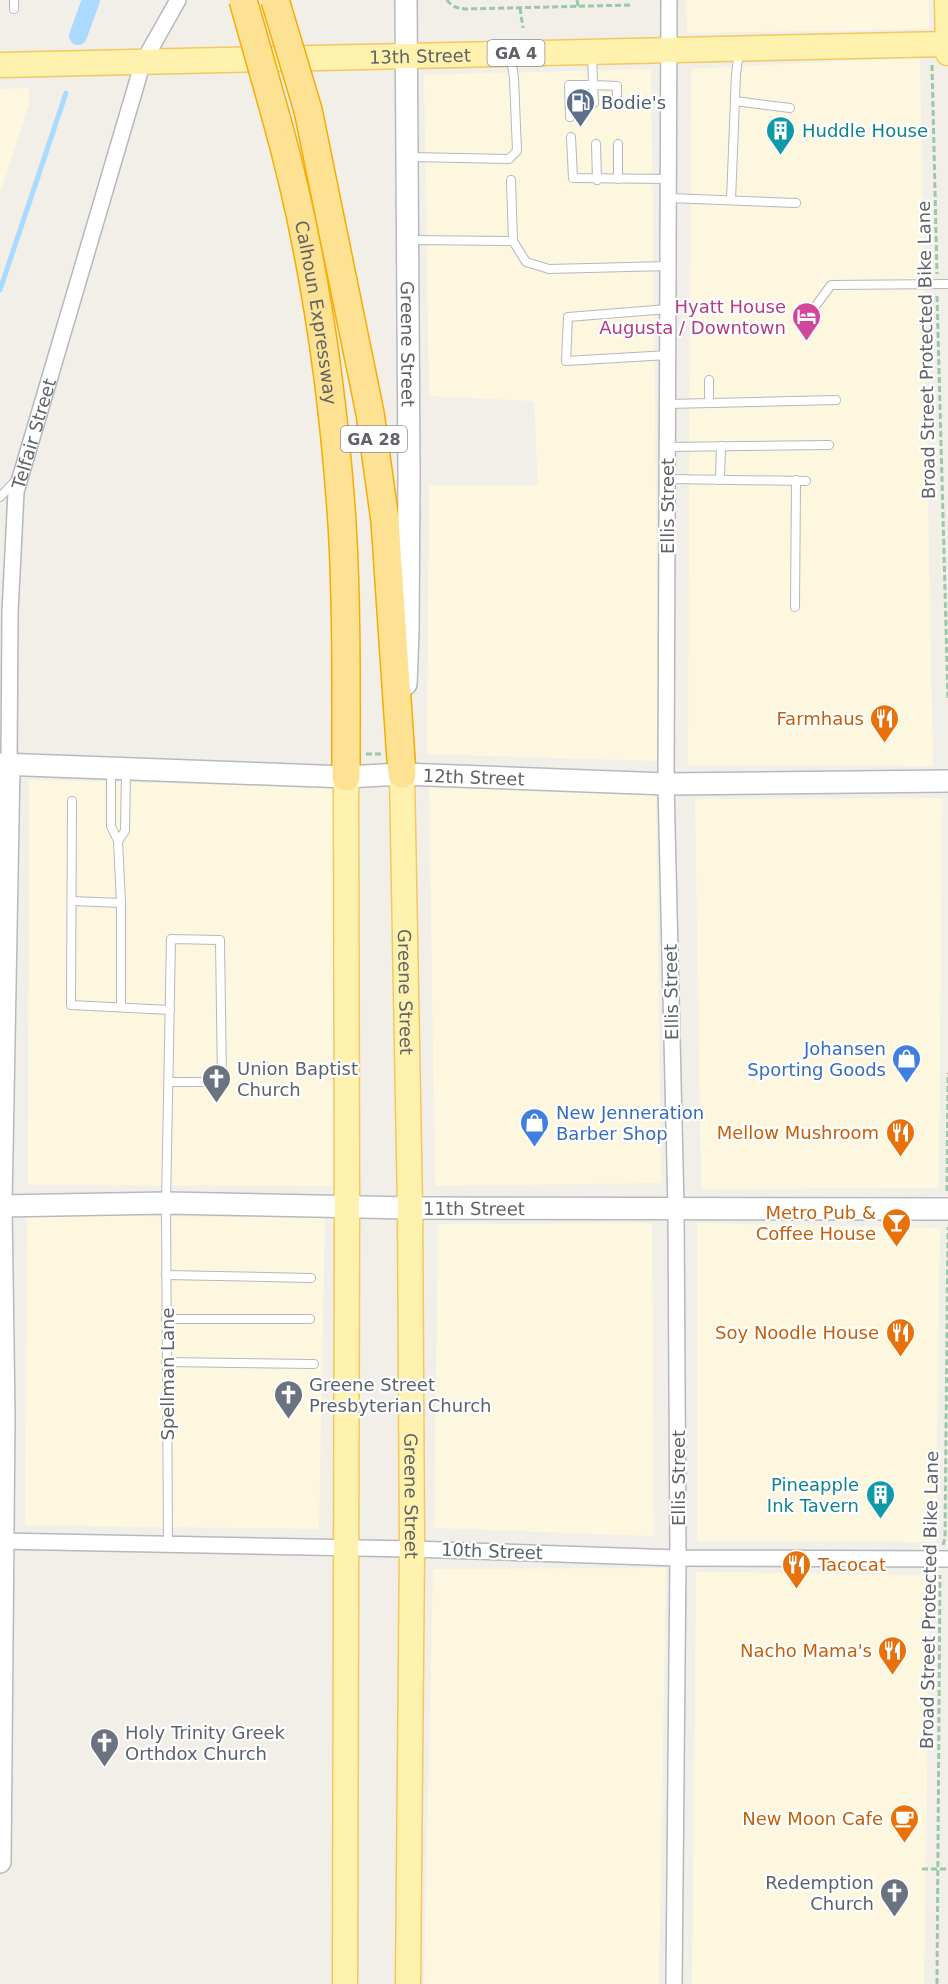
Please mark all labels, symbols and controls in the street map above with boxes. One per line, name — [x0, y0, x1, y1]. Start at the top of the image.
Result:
road number: GA 4 — [488, 40, 544, 66]
street label: 13th Street — [369, 44, 471, 67]
fuel station icon: Bodie's — [564, 86, 596, 128]
place label: Bodie's — [601, 92, 666, 113]
building icon: Huddle House — [765, 114, 797, 156]
place label: Huddle House — [802, 120, 928, 141]
street label: Broad Street Protected Bike Lane — [913, 201, 939, 499]
street label: Calhoun Expressway — [291, 219, 342, 406]
street label: Greene Street — [397, 281, 419, 407]
place label: Hyatt House Augusta / Downtown — [599, 296, 786, 338]
hotel icon: Hyatt House Augusta / Downtown — [791, 300, 823, 342]
street label: Telfair Street — [7, 376, 59, 492]
road number: GA 28 — [341, 426, 407, 452]
street label: Ellis Street — [657, 458, 678, 554]
restaurant icon: Farmhaus — [869, 702, 901, 744]
place label: Farmhaus — [776, 708, 864, 729]
street label: 12th Street — [422, 764, 525, 789]
street label: Greene Street — [394, 929, 418, 1055]
street label: Ellis Street — [660, 944, 682, 1040]
place label: Johansen Sporting Goods — [747, 1038, 886, 1080]
shop icon: Johansen Sporting Goods — [891, 1042, 923, 1084]
place label: Union Baptist Church — [237, 1058, 358, 1100]
church icon: Union Baptist Church — [200, 1062, 232, 1104]
place label: New Jenneration Barber Shop — [556, 1102, 704, 1144]
shop icon: New Jenneration Barber Shop — [519, 1106, 551, 1148]
restaurant icon: Mellow Mushroom — [884, 1116, 916, 1158]
place label: Mellow Mushroom — [717, 1122, 879, 1143]
street label: 11th Street — [423, 1198, 525, 1219]
place label: Metro Pub & Coffee House — [756, 1202, 876, 1244]
bar icon: Metro Pub & Coffee House — [881, 1206, 913, 1248]
street label: Spellman Lane — [157, 1307, 178, 1441]
restaurant icon: Soy Noodle House — [884, 1316, 916, 1358]
place label: Soy Noodle House — [715, 1322, 879, 1343]
place label: Greene Street Presbyterian Church — [309, 1374, 491, 1416]
church icon: Greene Street Presbyterian Church — [272, 1378, 304, 1420]
street label: Ellis Street — [668, 1430, 689, 1526]
street label: Greene Street — [401, 1433, 423, 1559]
street label: Broad Street Protected Bike Lane — [916, 1451, 942, 1749]
place label: Pineapple Ink Tavern — [767, 1474, 859, 1516]
building icon: Pineapple Ink Tavern — [864, 1478, 896, 1520]
street label: 10th Street — [441, 1539, 543, 1563]
restaurant icon: Tacocat — [781, 1548, 813, 1590]
place label: Tacocat — [817, 1554, 886, 1575]
restaurant icon: Nacho Mama's — [877, 1634, 909, 1676]
place label: Nacho Mama's — [740, 1640, 872, 1661]
place label: Holy Trinity Greek Orthdox Church — [125, 1722, 286, 1764]
church icon: Holy Trinity Greek Orthdox Church — [88, 1726, 120, 1768]
cafe icon: New Moon Cafe — [888, 1802, 920, 1844]
place label: New Moon Cafe — [742, 1808, 883, 1829]
place label: Redemption Church — [765, 1872, 874, 1914]
church icon: Redemption Church — [879, 1876, 911, 1918]

